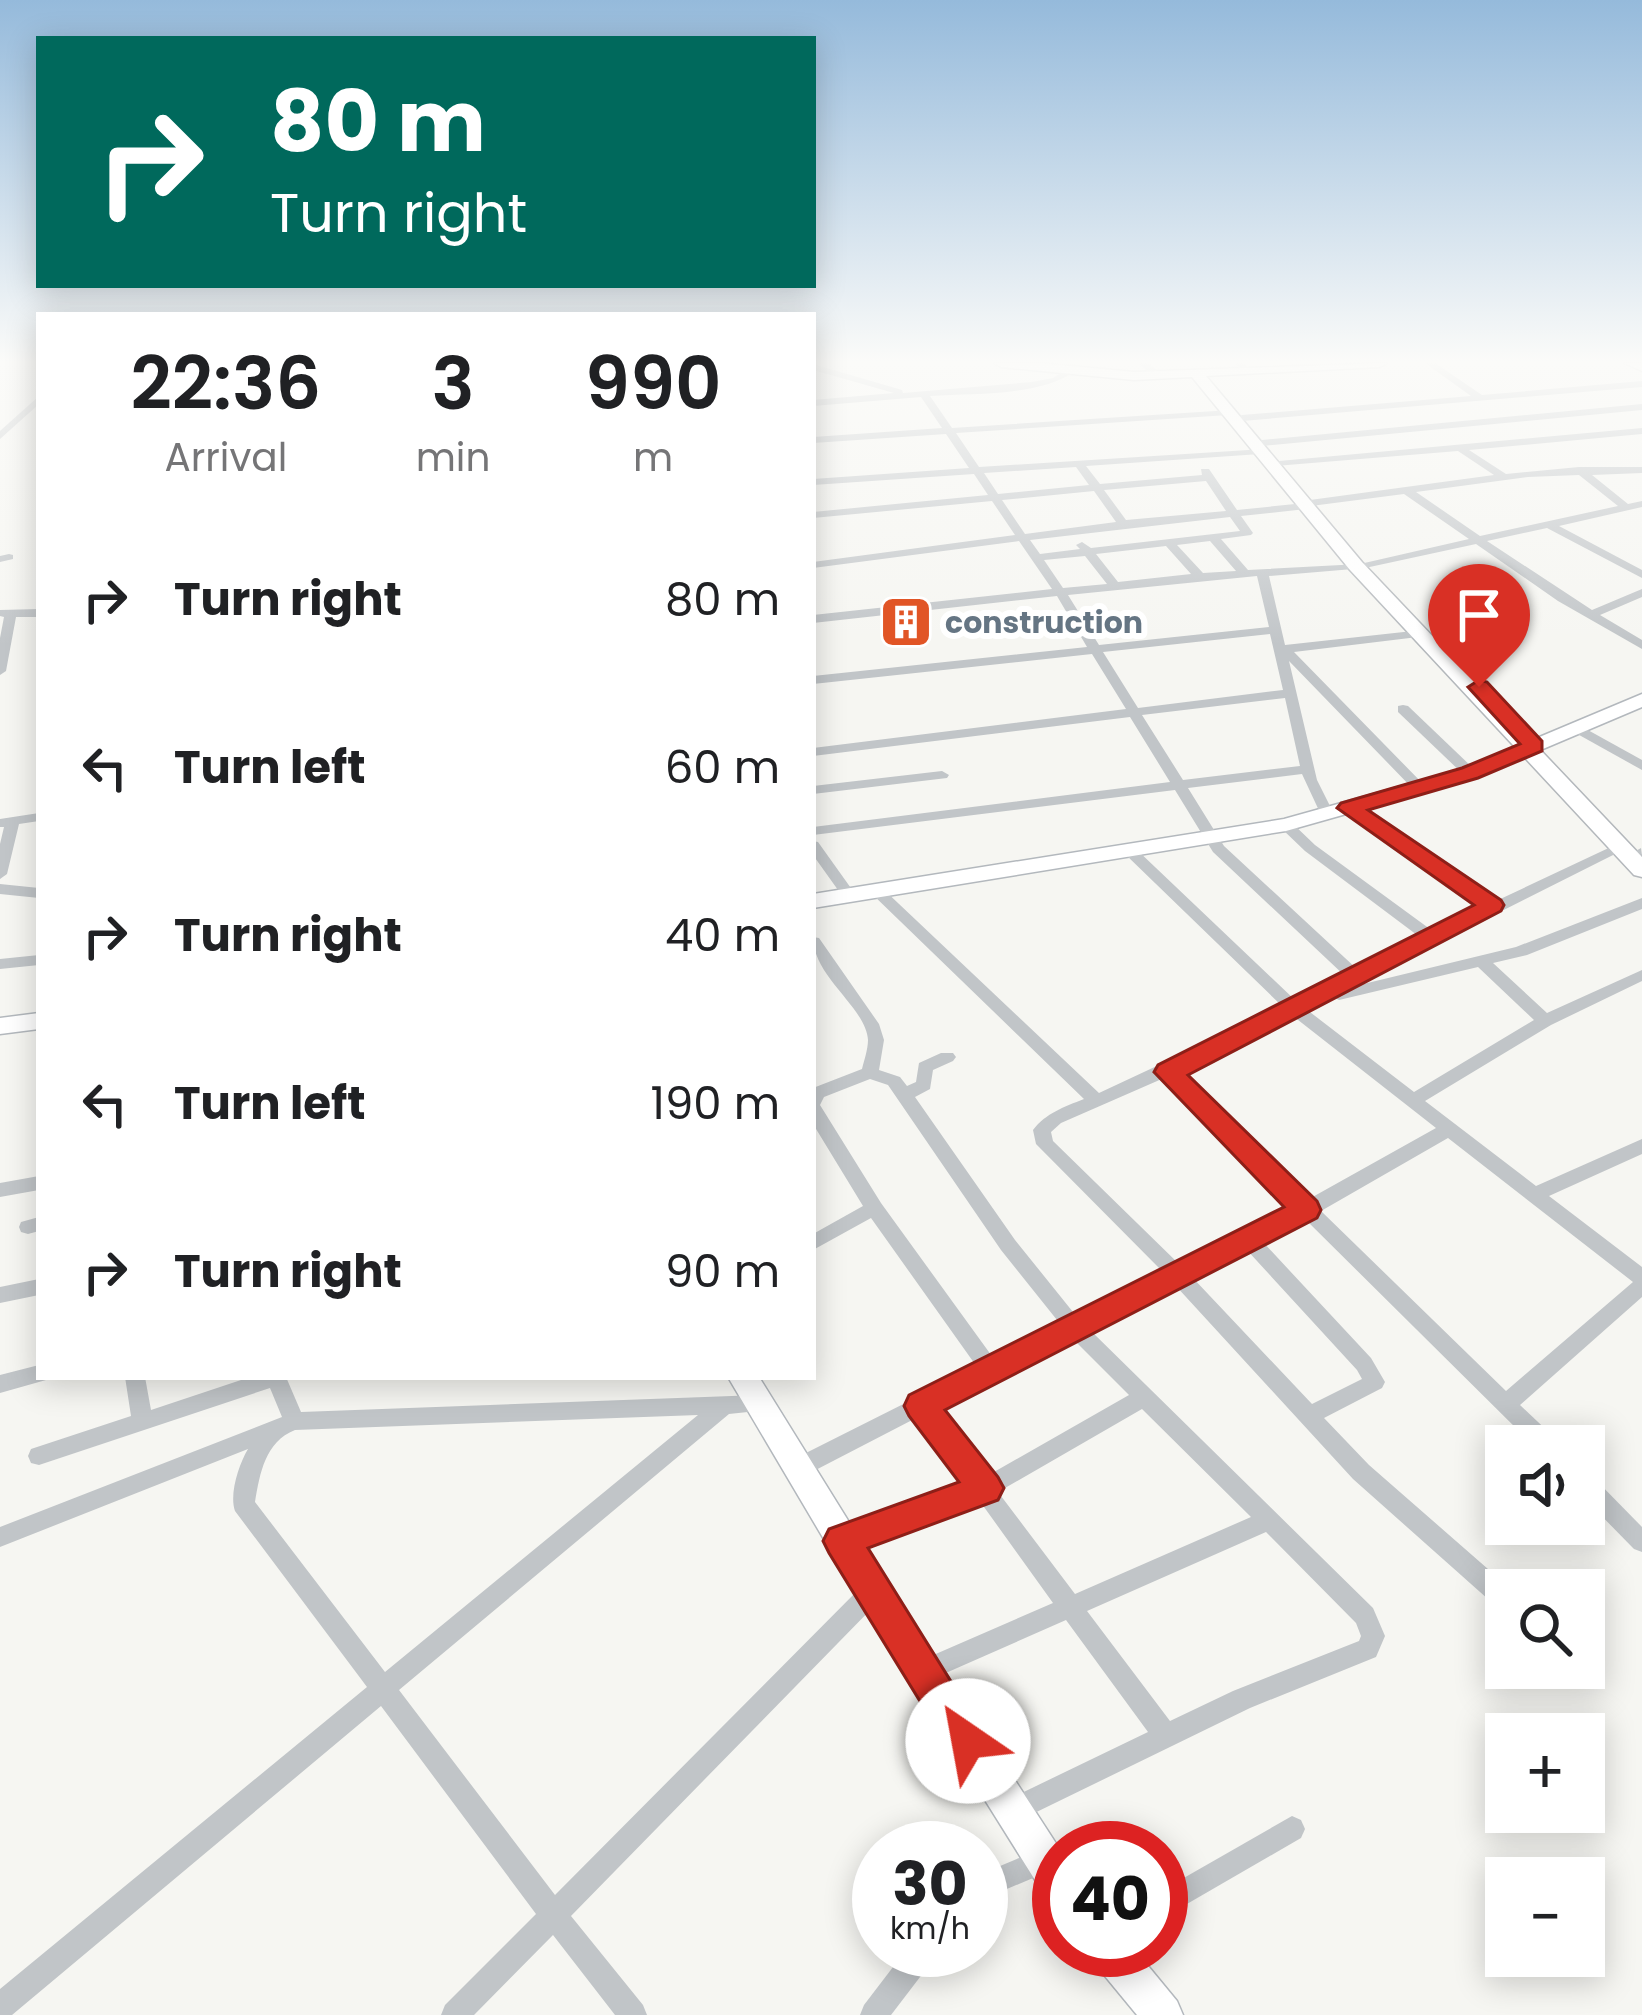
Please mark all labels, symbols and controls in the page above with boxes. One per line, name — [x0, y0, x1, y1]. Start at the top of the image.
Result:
text: 80 m — [270, 63, 486, 180]
icon: right — [72, 84, 228, 240]
text: Turn right — [270, 175, 527, 251]
text: 22:36 — [130, 333, 321, 434]
text: 3 — [431, 333, 475, 434]
text: 990 — [585, 333, 722, 434]
text: Arrival — [164, 430, 287, 485]
text: min — [416, 430, 490, 485]
text: m — [633, 430, 673, 485]
pin — [1428, 564, 1530, 687]
icon: right — [72, 567, 138, 633]
text: Turn right — [174, 568, 402, 631]
text: 80 m — [665, 568, 780, 631]
icon: arrive — [1446, 582, 1512, 648]
building icon: construction — [878, 594, 934, 650]
place label: construction — [945, 601, 1143, 644]
icon: left — [72, 735, 138, 801]
text: Turn left — [174, 736, 366, 799]
text: 60 m — [665, 736, 780, 799]
icon: right — [72, 903, 138, 969]
text: Turn right — [174, 904, 402, 967]
text: 40 m — [665, 904, 780, 967]
icon: left — [72, 1071, 138, 1137]
text: Turn left — [174, 1072, 366, 1135]
text: 190 m — [651, 1072, 780, 1135]
icon: right — [72, 1239, 138, 1305]
text: Turn right — [174, 1240, 402, 1303]
text: 90 m — [665, 1240, 780, 1303]
map controls — [1485, 1425, 1605, 1977]
button: sound — [1485, 1425, 1605, 1545]
button: search — [1485, 1569, 1605, 1689]
position arrow — [905, 1678, 1031, 1804]
button: + — [1485, 1713, 1605, 1833]
speed limit sign: 40 — [1032, 1821, 1188, 1977]
text: 30 — [892, 1842, 968, 1926]
button: − — [1485, 1857, 1605, 1977]
text: km/h — [890, 1907, 970, 1950]

